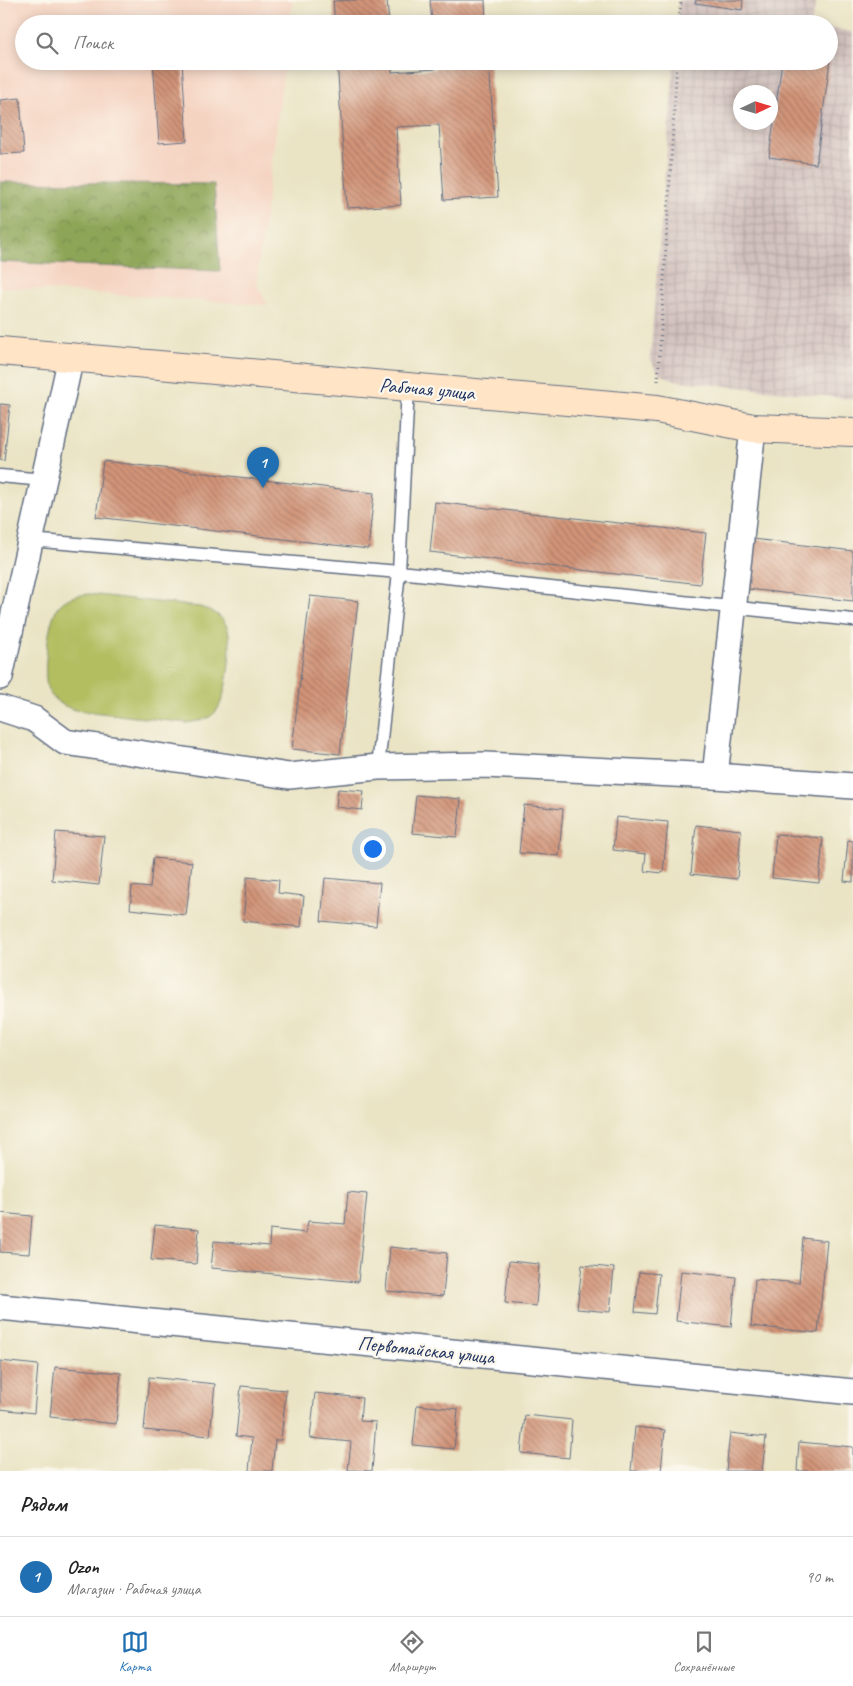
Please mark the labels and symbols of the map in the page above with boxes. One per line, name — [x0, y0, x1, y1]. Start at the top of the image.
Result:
north arrow — [733, 85, 778, 130]
street label: Рабочая улица — [378, 372, 477, 406]
pin: 1 — [247, 447, 279, 488]
your location — [360, 836, 386, 862]
street label: Первомайская улица — [357, 1330, 497, 1370]

